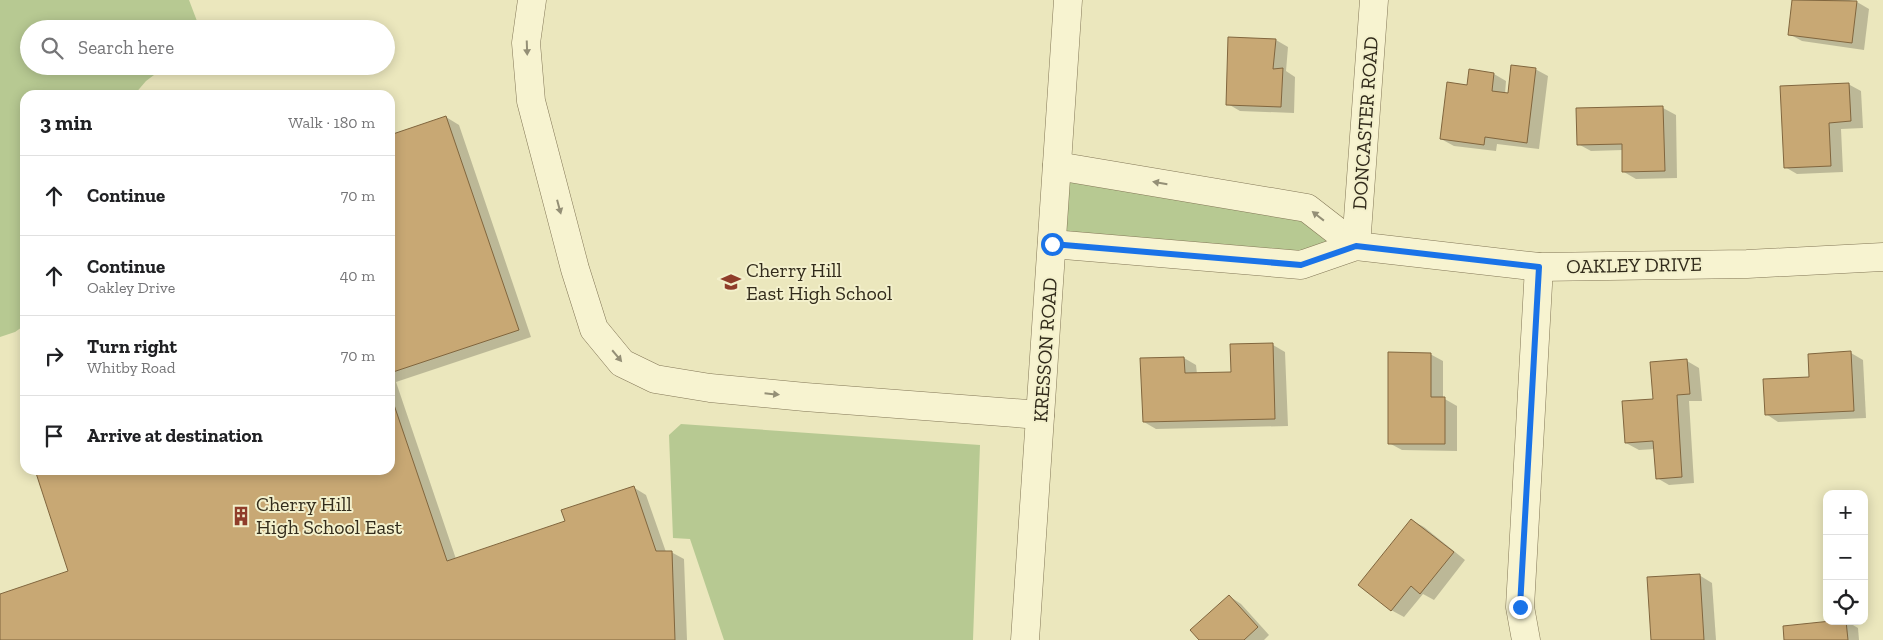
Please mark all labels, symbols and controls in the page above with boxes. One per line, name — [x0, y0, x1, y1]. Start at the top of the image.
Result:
search box — [20, 20, 395, 75]
icon: search — [38, 34, 66, 62]
street label: DONCASTER ROAD — [1347, 35, 1383, 211]
text: Search here — [78, 36, 174, 59]
one-way arrow — [523, 41, 531, 57]
text: 3 min — [40, 110, 92, 135]
text: Walk · 180 m — [288, 113, 375, 132]
one-way arrow — [1152, 179, 1168, 187]
icon: ahead — [40, 182, 68, 210]
text: Continue — [87, 184, 165, 207]
text: 70 m — [341, 186, 375, 205]
one-way arrow — [555, 200, 563, 215]
one-way arrow — [1311, 211, 1325, 221]
route start — [1041, 233, 1064, 256]
street label: OAKLEY DRIVE — [1566, 252, 1702, 278]
text: Continue — [87, 255, 165, 278]
place label: Cherry Hill East High School — [746, 258, 892, 305]
icon: ahead — [40, 262, 68, 290]
text: 40 m — [340, 266, 375, 285]
school or university icon: Cherry Hill East High School — [720, 271, 742, 293]
street label: KRESSON ROAD — [1028, 277, 1062, 423]
text: Oakley Drive — [87, 278, 175, 297]
text: Turn right — [87, 335, 177, 358]
icon: right — [40, 342, 68, 370]
text: 70 m — [341, 346, 375, 365]
one-way arrow — [611, 350, 623, 362]
text: Whitby Road — [87, 358, 175, 377]
one-way arrow — [764, 390, 780, 398]
icon: arrive — [40, 422, 68, 450]
text: Arrive at destination — [87, 424, 263, 447]
map controls — [1823, 490, 1868, 625]
button: + — [1823, 490, 1868, 535]
place label: Cherry Hill High School East — [256, 492, 403, 539]
building icon: Cherry Hill High School East — [230, 505, 252, 527]
button: − — [1823, 535, 1868, 580]
button: locate — [1823, 580, 1868, 625]
route end — [1509, 596, 1532, 619]

